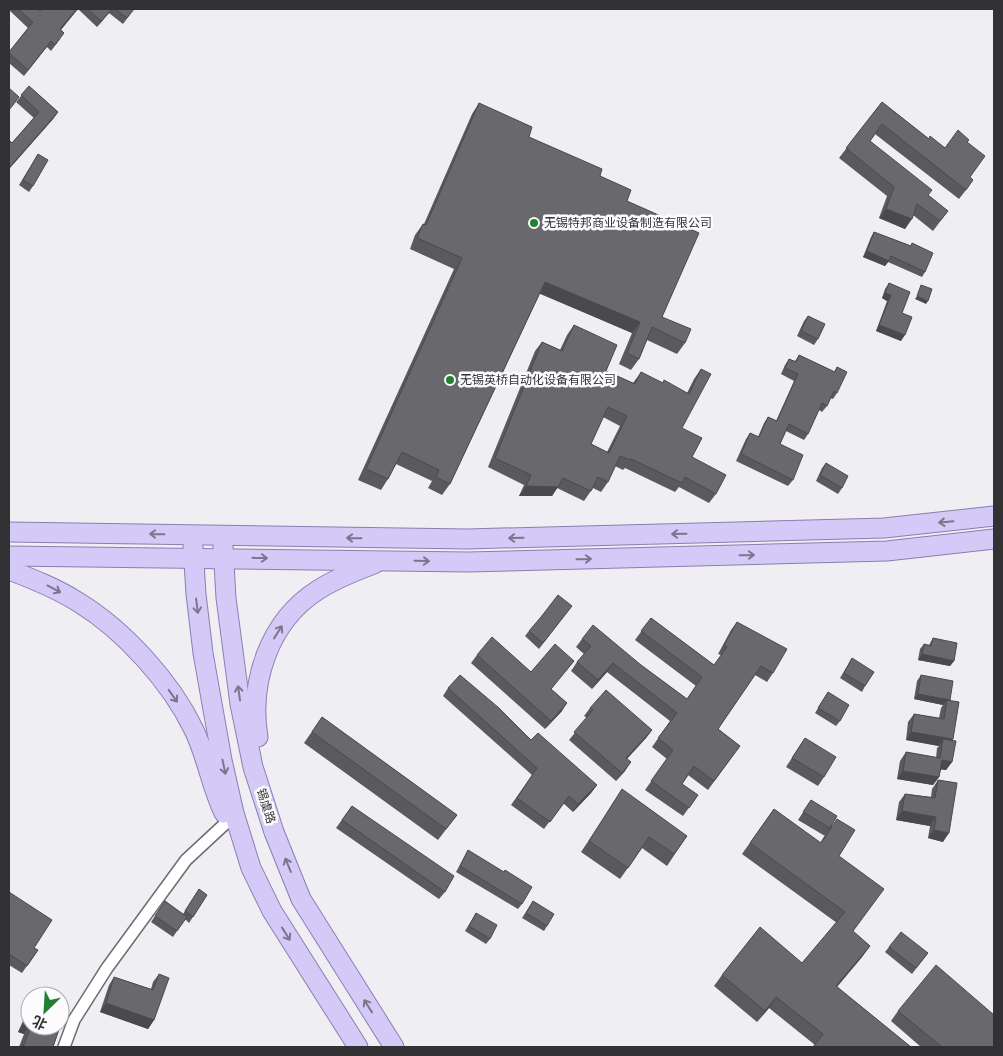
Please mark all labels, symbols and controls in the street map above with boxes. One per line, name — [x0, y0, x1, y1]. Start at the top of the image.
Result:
place label: 无锡特邦商业设备制造有限公司 — [544, 216, 712, 230]
marker: 无锡特邦商业设备制造有限公司 — [528, 217, 540, 229]
place label: 无锡英桥自动化设备有限公司 — [460, 373, 616, 387]
marker: 无锡英桥自动化设备有限公司 — [444, 374, 456, 386]
one-way arrow — [938, 518, 954, 527]
one-way arrow — [149, 529, 166, 539]
one-way arrow — [671, 529, 687, 538]
one-way arrow — [346, 533, 362, 543]
one-way arrow — [509, 533, 525, 543]
one-way arrow — [739, 550, 755, 559]
one-way arrow — [251, 554, 267, 563]
one-way arrow — [576, 554, 592, 564]
one-way arrow — [414, 556, 430, 566]
one-way arrow — [46, 584, 61, 594]
one-way arrow — [192, 598, 202, 614]
one-way arrow — [274, 626, 284, 640]
one-way arrow — [233, 685, 243, 701]
one-way arrow — [168, 689, 178, 703]
one-way arrow — [219, 758, 229, 774]
street label: 锡虞路 — [254, 787, 278, 825]
one-way arrow — [282, 858, 291, 873]
one-way arrow — [281, 927, 292, 941]
north arrow — [20, 986, 70, 1036]
one-way arrow — [363, 999, 374, 1013]
text: 北 — [30, 1013, 49, 1033]

